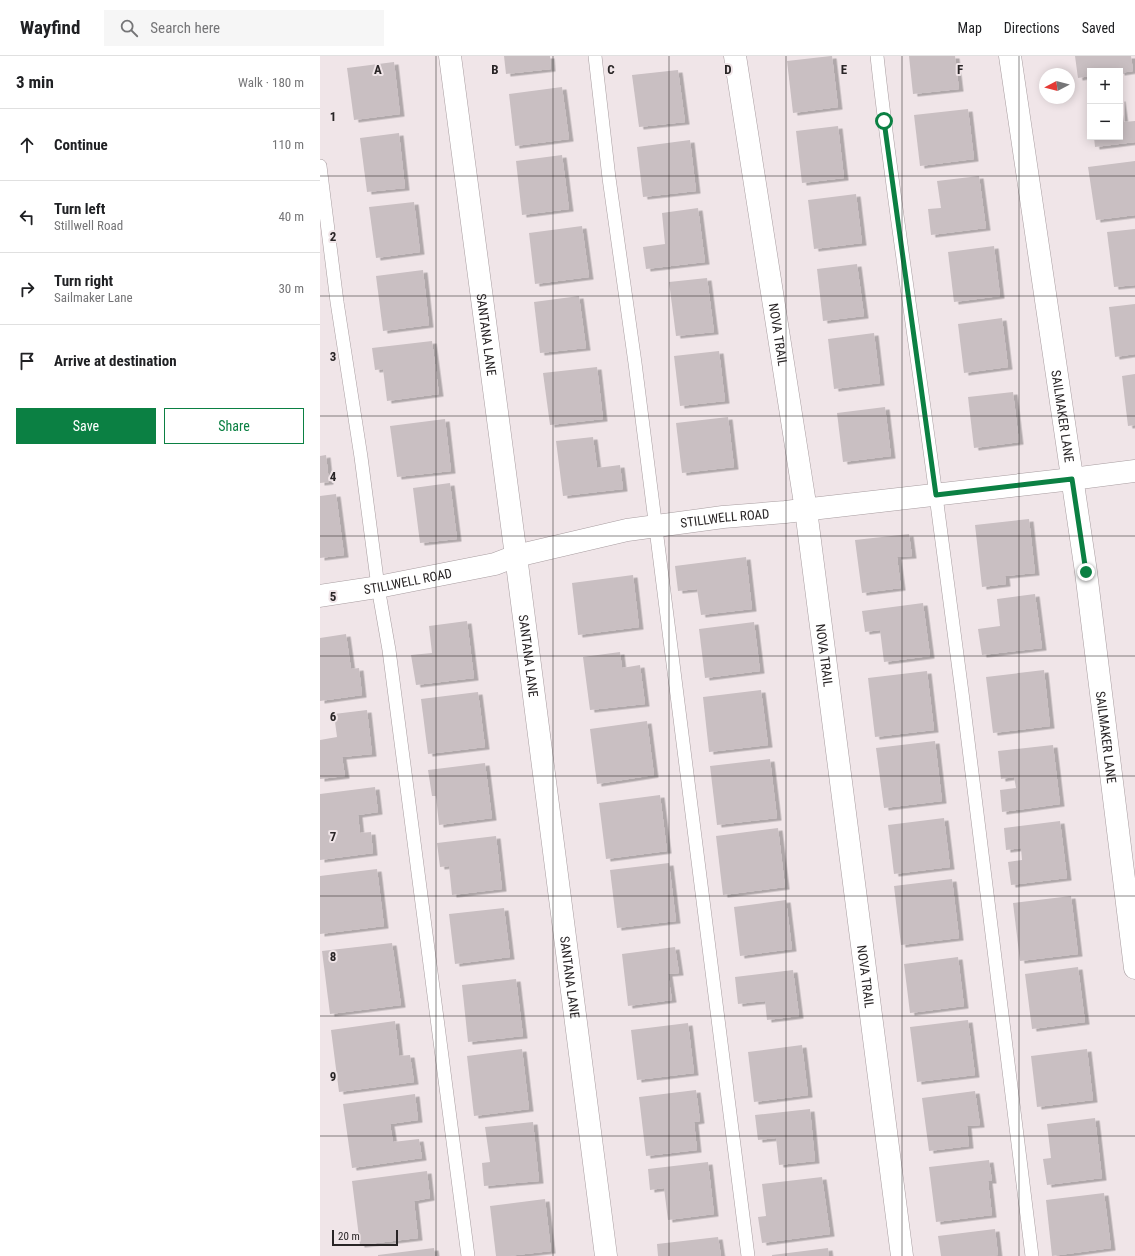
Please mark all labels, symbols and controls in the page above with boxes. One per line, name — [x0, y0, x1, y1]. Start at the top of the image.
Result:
search box — [104, 10, 384, 46]
text: Wayfind — [20, 16, 80, 39]
icon: search — [118, 17, 140, 39]
text: Search here — [150, 19, 220, 37]
text: Map — [958, 20, 982, 36]
text: Directions — [1004, 20, 1060, 36]
text: Saved — [1082, 20, 1115, 36]
text: A — [374, 62, 382, 77]
text: B — [491, 62, 499, 77]
text: C — [607, 62, 615, 77]
text: D — [724, 62, 732, 77]
text: E — [841, 62, 848, 77]
text: F — [957, 62, 963, 77]
north arrow — [1039, 68, 1075, 104]
map controls — [1087, 68, 1123, 140]
button: + — [1087, 68, 1123, 104]
text: 3 min — [16, 72, 54, 92]
text: Walk · 180 m — [238, 75, 304, 90]
button: − — [1087, 104, 1123, 140]
text: 1 — [330, 109, 336, 124]
route start — [875, 112, 893, 130]
icon: ahead — [16, 134, 38, 156]
text: Continue — [54, 136, 108, 154]
text: 110 m — [272, 137, 304, 152]
text: Turn left — [54, 200, 105, 218]
icon: left — [16, 206, 38, 228]
text: 40 m — [278, 209, 304, 224]
text: Stillwell Road — [54, 218, 123, 233]
text: 2 — [330, 229, 337, 244]
text: Turn right — [54, 272, 113, 290]
icon: right — [16, 278, 38, 300]
text: 30 m — [278, 281, 304, 296]
text: Sailmaker Lane — [54, 290, 133, 305]
street label: SANTANA LANE — [473, 293, 499, 377]
street label: NOVA TRAIL — [766, 302, 790, 367]
text: 3 — [330, 349, 336, 364]
icon: arrive — [16, 350, 38, 372]
text: Arrive at destination — [54, 352, 177, 370]
street label: SAILMAKER LANE — [1048, 369, 1077, 463]
button: Save — [16, 408, 156, 444]
button: Share — [164, 408, 304, 444]
text: 4 — [330, 469, 337, 484]
street label: STILLWELL ROAD — [679, 506, 770, 531]
route end — [1077, 563, 1095, 581]
street label: STILLWELL ROAD — [363, 566, 453, 597]
text: 5 — [330, 589, 337, 604]
street label: SANTANA LANE — [516, 614, 541, 698]
street label: NOVA TRAIL — [813, 623, 836, 688]
street label: SAILMAKER LANE — [1093, 690, 1119, 784]
text: 6 — [330, 709, 337, 724]
text: 7 — [330, 829, 337, 844]
street label: SANTANA LANE — [557, 935, 582, 1019]
street label: NOVA TRAIL — [854, 944, 877, 1009]
text: 8 — [330, 949, 336, 964]
text: 9 — [330, 1069, 336, 1084]
scale bar — [332, 1228, 398, 1247]
text: 20 m — [338, 1230, 360, 1243]

